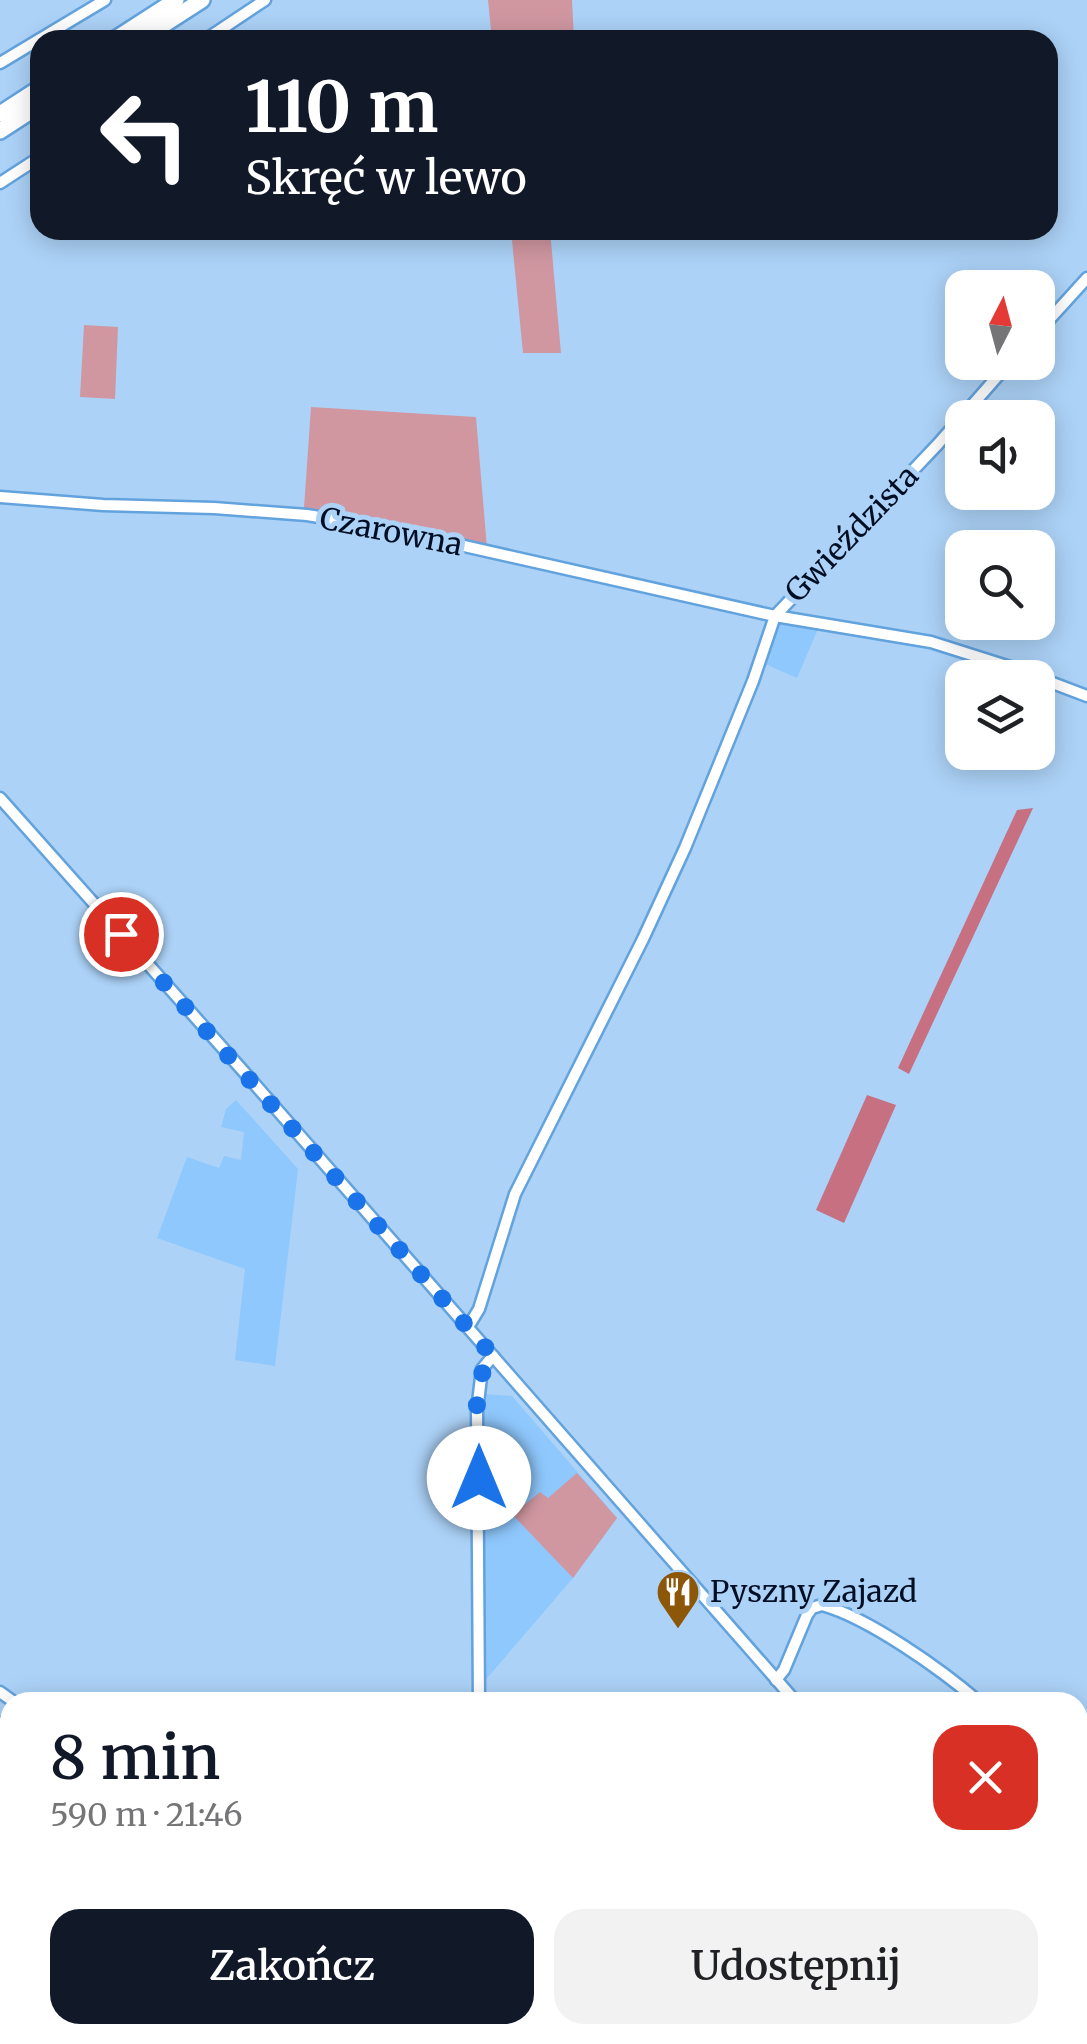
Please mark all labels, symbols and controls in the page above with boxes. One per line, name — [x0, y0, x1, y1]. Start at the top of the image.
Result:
text: 110 m — [245, 63, 438, 151]
icon: left — [80, 70, 210, 200]
text: Skręć w lewo — [245, 150, 527, 206]
north arrow — [945, 270, 1055, 380]
map controls — [945, 270, 1055, 770]
button: sound — [945, 400, 1055, 510]
street label: Gwieździsta — [777, 457, 926, 610]
street label: Czarowna — [317, 499, 466, 563]
button: search — [945, 530, 1055, 640]
button: layers — [945, 660, 1055, 770]
pin — [79, 892, 164, 977]
icon: arrive — [94, 907, 149, 962]
position arrow — [427, 1426, 531, 1530]
restaurant icon: Pyszny Zajazd — [655, 1569, 701, 1630]
place label: Pyszny Zajazd — [710, 1572, 917, 1610]
text: 8 min — [50, 1720, 220, 1795]
button: close — [933, 1725, 1038, 1830]
text: 590 m · 21:46 — [50, 1795, 243, 1835]
button: Zakończ — [50, 1909, 534, 2024]
button: Udostępnij — [554, 1909, 1038, 2024]

